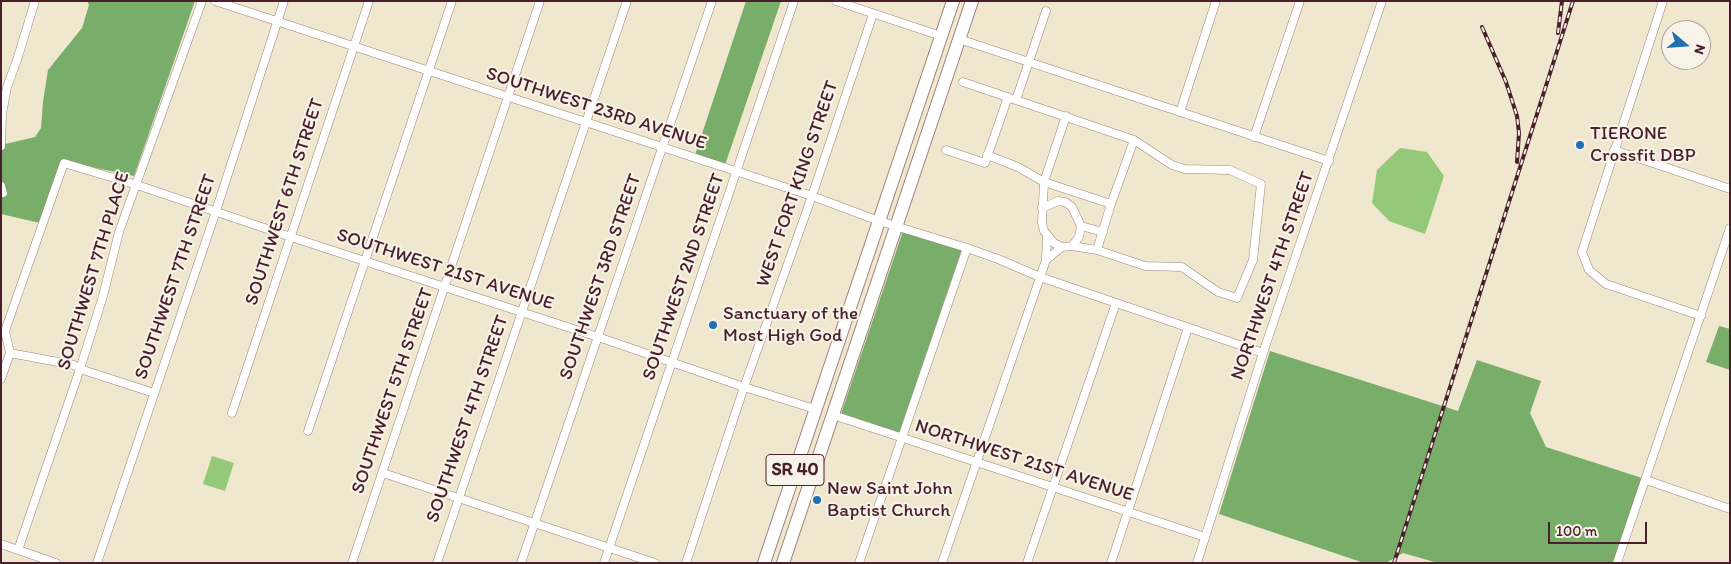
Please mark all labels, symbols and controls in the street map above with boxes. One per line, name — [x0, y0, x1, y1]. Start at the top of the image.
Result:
north arrow — [1661, 20, 1711, 70]
text: N — [1690, 42, 1709, 57]
street label: SOUTHWEST 23RD AVENUE — [483, 63, 709, 155]
street label: WEST FORT KING STREET — [752, 78, 844, 290]
street label: SOUTHWEST 6TH STREET — [241, 96, 329, 308]
place label: TIERONE Crossfit DBP — [1590, 123, 1696, 167]
marker: TIERONE Crossfit DBP — [1574, 139, 1586, 151]
street label: SOUTHWEST 7TH PLACE — [53, 169, 135, 373]
street label: NORTHWEST 4TH STREET — [1227, 169, 1319, 383]
street label: SOUTHWEST 7TH STREET — [130, 171, 222, 383]
street label: SOUTHWEST 3RD STREET — [555, 171, 647, 383]
street label: SOUTHWEST 2ND STREET — [638, 171, 730, 383]
street label: SOUTHWEST 21ST AVENUE — [334, 224, 556, 316]
street label: SOUTHWEST 5TH STREET — [347, 285, 439, 497]
place label: Sanctuary of the Most High God — [723, 303, 858, 347]
street label: SOUTHWEST 4TH STREET — [422, 312, 514, 526]
marker: Sanctuary of the Most High God — [707, 319, 719, 331]
street label: NORTHWEST 21ST AVENUE — [912, 415, 1136, 507]
road number: SR 40 — [766, 454, 824, 486]
place label: New Saint John Baptist Church — [827, 478, 953, 522]
marker: New Saint John Baptist Church — [811, 494, 823, 506]
scale bar — [1551, 512, 1650, 544]
text: 100 m — [1556, 522, 1597, 540]

